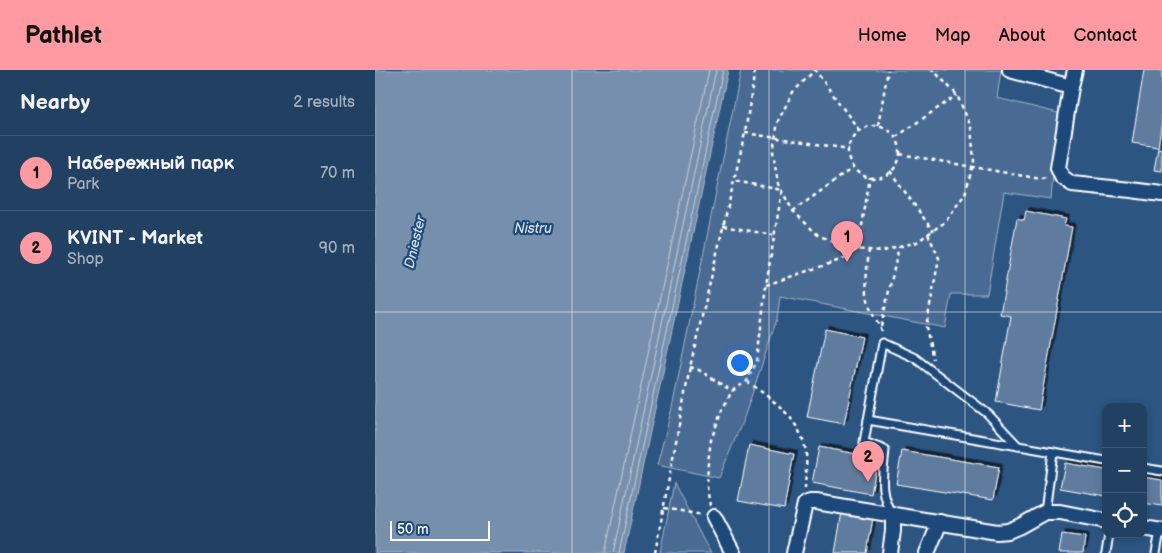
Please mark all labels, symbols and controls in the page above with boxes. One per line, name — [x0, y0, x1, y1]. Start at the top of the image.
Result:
text: Pathlet — [25, 21, 102, 50]
text: Home — [858, 25, 907, 46]
text: Map — [935, 25, 971, 46]
text: About — [999, 25, 1046, 46]
text: Contact — [1074, 25, 1137, 46]
text: Nearby — [20, 90, 90, 115]
text: 2 results — [293, 93, 355, 112]
text: Набережный парк — [67, 152, 234, 175]
text: 1 — [33, 164, 39, 183]
text: 70 m — [320, 164, 355, 183]
text: Park — [67, 175, 99, 194]
water label: Dniester — [401, 213, 430, 270]
water label: Nistru — [514, 220, 552, 237]
pin: 1 — [831, 221, 863, 262]
text: KVINT - Market — [67, 227, 203, 250]
text: 2 — [31, 239, 41, 258]
text: 90 m — [319, 239, 355, 258]
text: Shop — [67, 250, 104, 269]
your location — [727, 350, 753, 376]
map controls — [1102, 403, 1147, 538]
button: + — [1102, 403, 1147, 448]
pin: 2 — [852, 441, 884, 482]
button: − — [1102, 448, 1147, 493]
button: locate — [1102, 493, 1147, 538]
scale bar — [390, 518, 490, 541]
text: 50 m — [397, 521, 429, 538]

